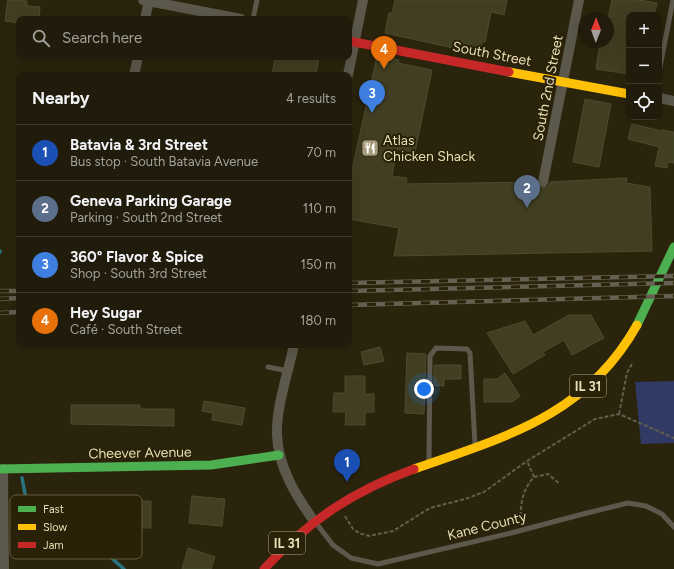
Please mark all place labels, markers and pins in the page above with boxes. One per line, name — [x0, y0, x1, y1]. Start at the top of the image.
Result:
pin: 4 — [371, 36, 397, 69]
pin: 3 — [359, 80, 385, 113]
place label: Atlas Chicken Shack — [383, 132, 475, 165]
restaurant icon: Atlas Chicken Shack — [360, 138, 380, 158]
pin: 2 — [514, 175, 540, 208]
pin: 1 — [334, 449, 360, 482]

